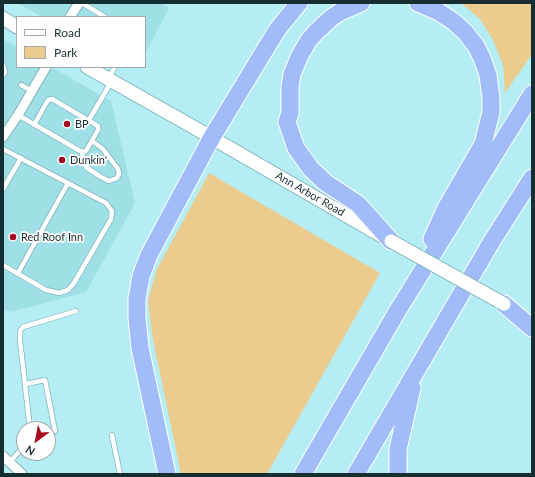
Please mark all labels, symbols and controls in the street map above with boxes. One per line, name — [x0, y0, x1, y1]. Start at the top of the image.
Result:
legend — [16, 16, 146, 68]
text: Road — [54, 25, 81, 40]
text: Park — [54, 45, 77, 60]
place label: BP — [75, 117, 89, 131]
marker: BP — [62, 119, 72, 129]
place label: Dunkin' — [70, 153, 107, 167]
marker: Dunkin' — [57, 155, 67, 165]
street label: Ann Arbor Road — [273, 169, 347, 219]
place label: Red Roof Inn — [21, 230, 83, 244]
marker: Red Roof Inn — [8, 232, 18, 242]
north arrow — [16, 421, 56, 461]
text: N — [23, 443, 37, 459]

